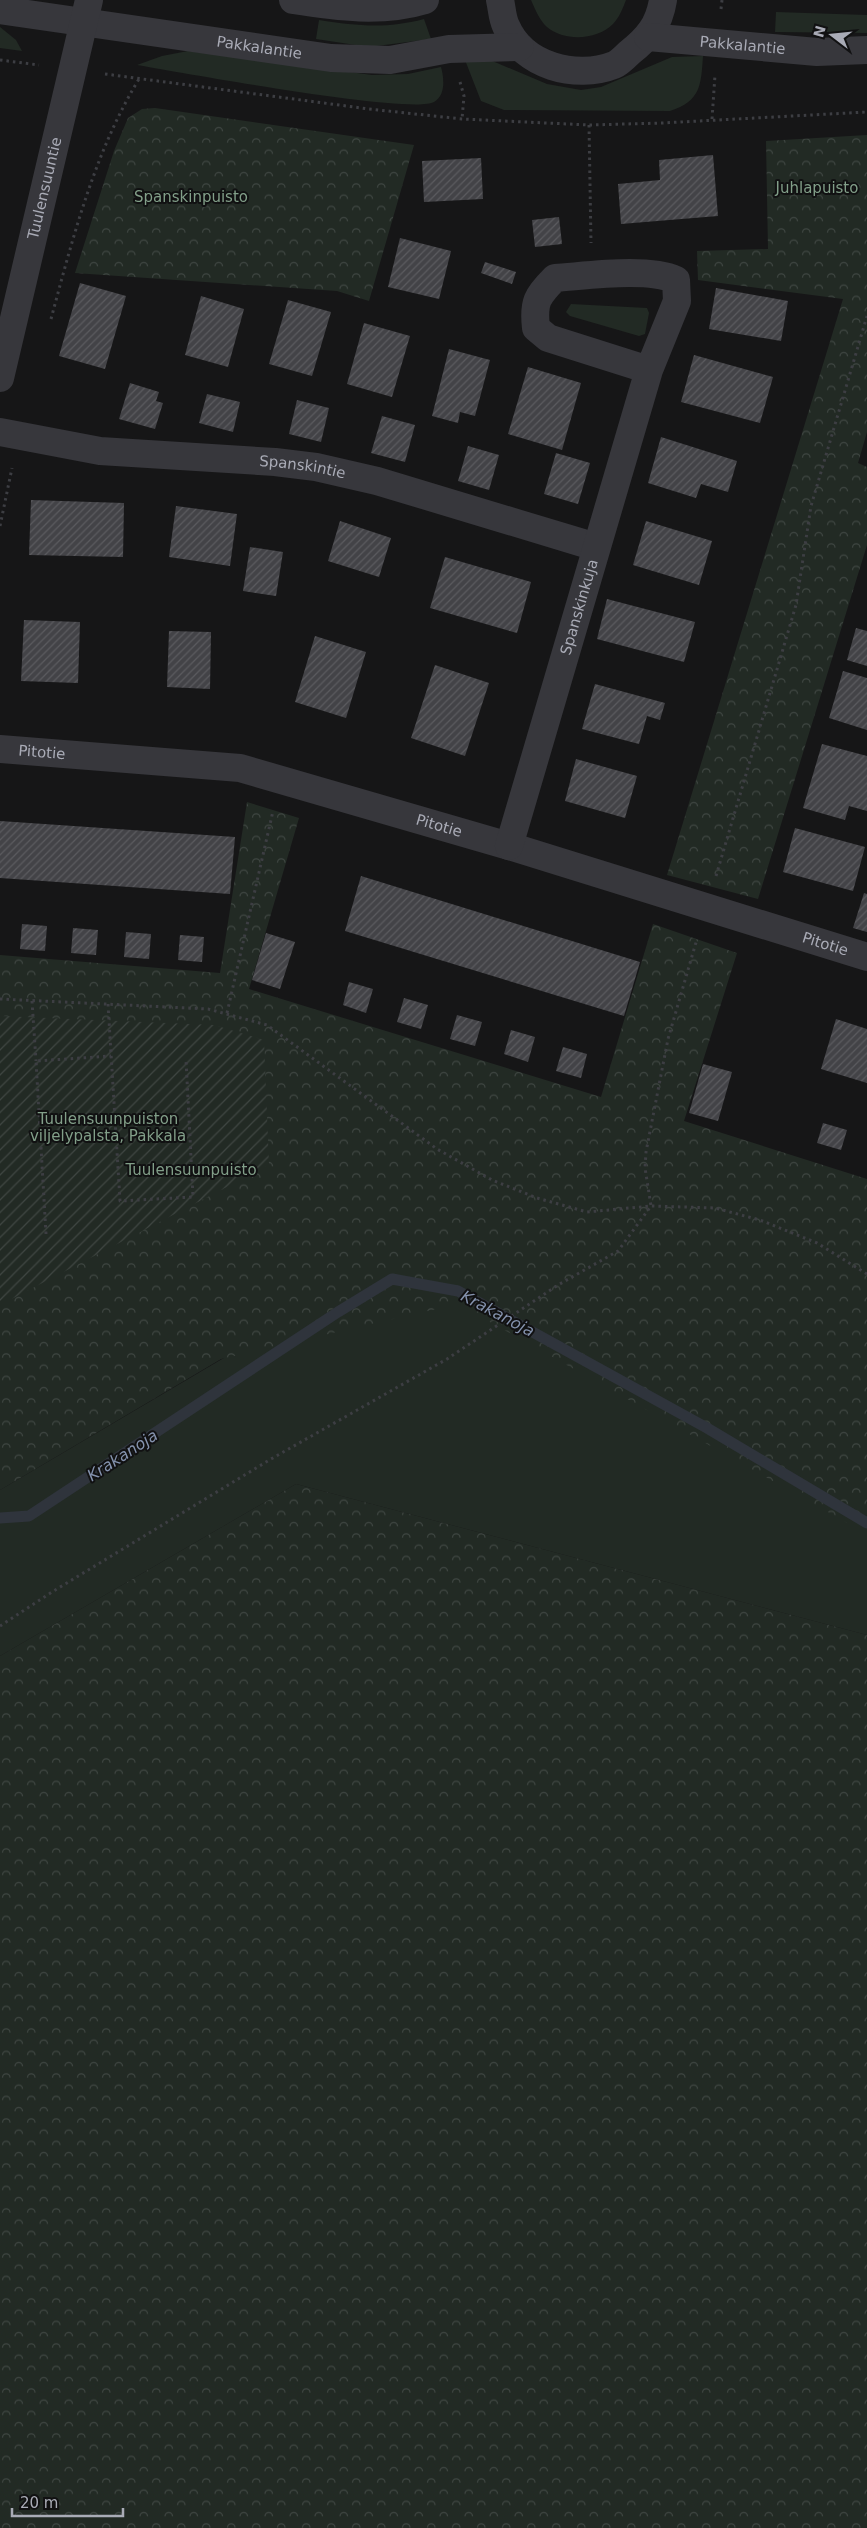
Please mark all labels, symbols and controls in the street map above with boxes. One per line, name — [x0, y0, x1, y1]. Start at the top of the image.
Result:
north arrow — [807, 10, 857, 60]
text: N — [810, 24, 829, 39]
street label: Pakkalantie — [215, 33, 303, 63]
street label: Pakkalantie — [699, 33, 786, 58]
street label: Tuulensuuntie — [24, 135, 65, 242]
park label: Juhlapuisto — [775, 179, 858, 197]
park label: Spanskinpuisto — [134, 188, 248, 206]
street label: Spanskintie — [259, 452, 347, 483]
street label: Spanskinkuja — [557, 557, 602, 657]
street label: Pitotie — [18, 741, 66, 763]
street label: Pitotie — [414, 810, 464, 841]
street label: Pitotie — [800, 928, 851, 960]
park label: Tuulensuunpuiston viljelypalsta, Pakkala — [30, 1110, 186, 1145]
park label: Tuulensuunpuisto — [124, 1161, 257, 1179]
water label: Krakanoja — [458, 1286, 538, 1341]
water label: Krakanoja — [83, 1426, 161, 1485]
scale bar — [12, 2486, 124, 2518]
text: 20 m — [20, 2494, 58, 2512]

